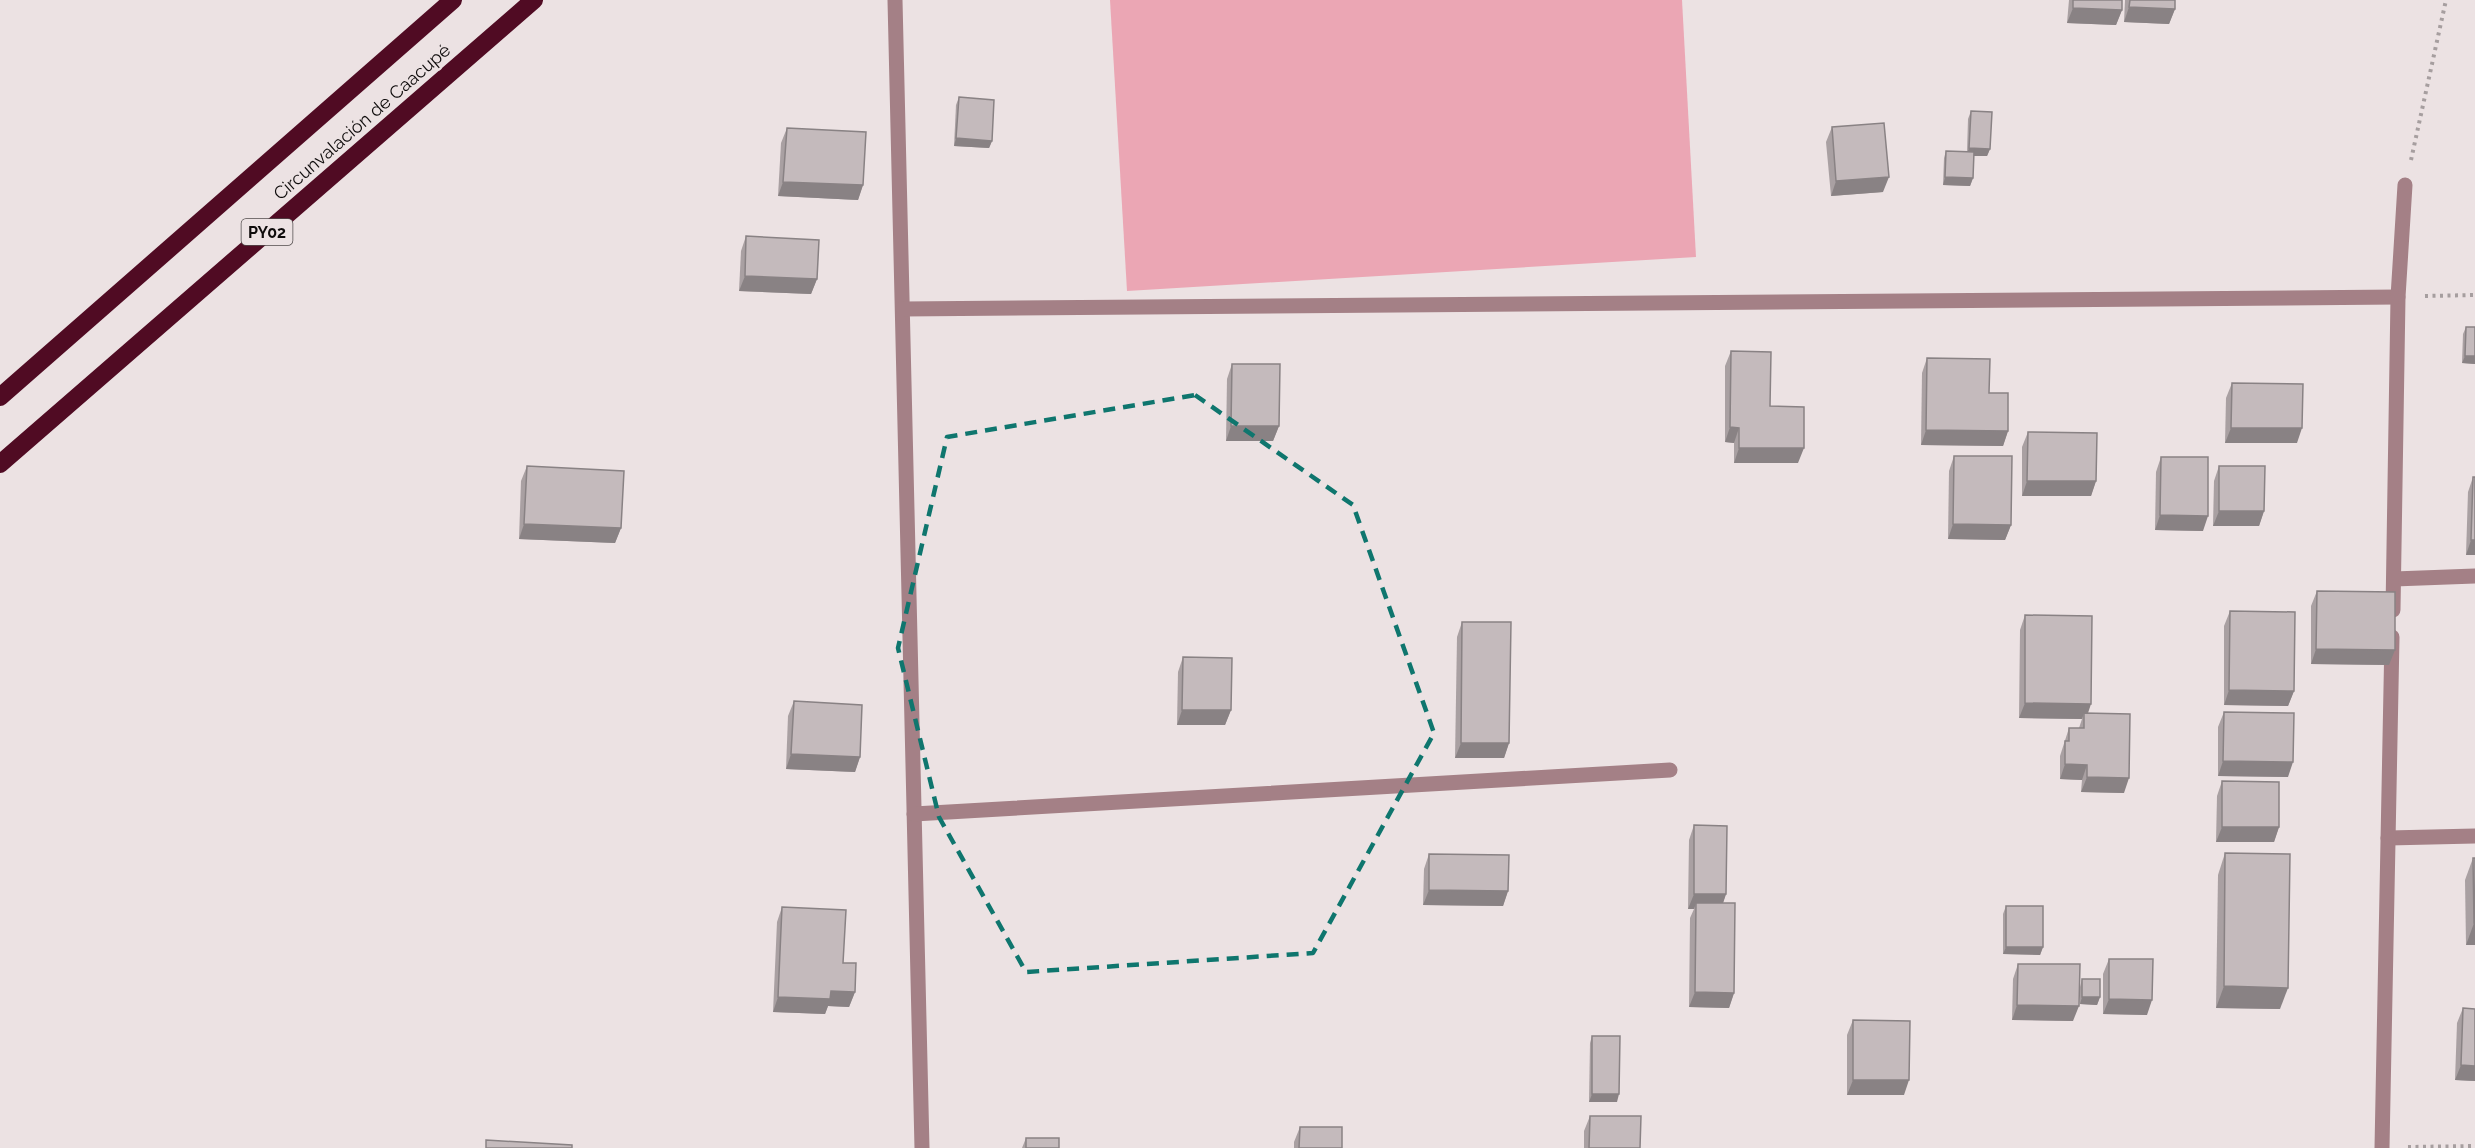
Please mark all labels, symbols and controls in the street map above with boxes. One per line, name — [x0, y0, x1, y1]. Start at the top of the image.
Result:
street label: Circunvalación de Caacupé — [269, 39, 455, 204]
road number: PY02 — [242, 219, 292, 245]

